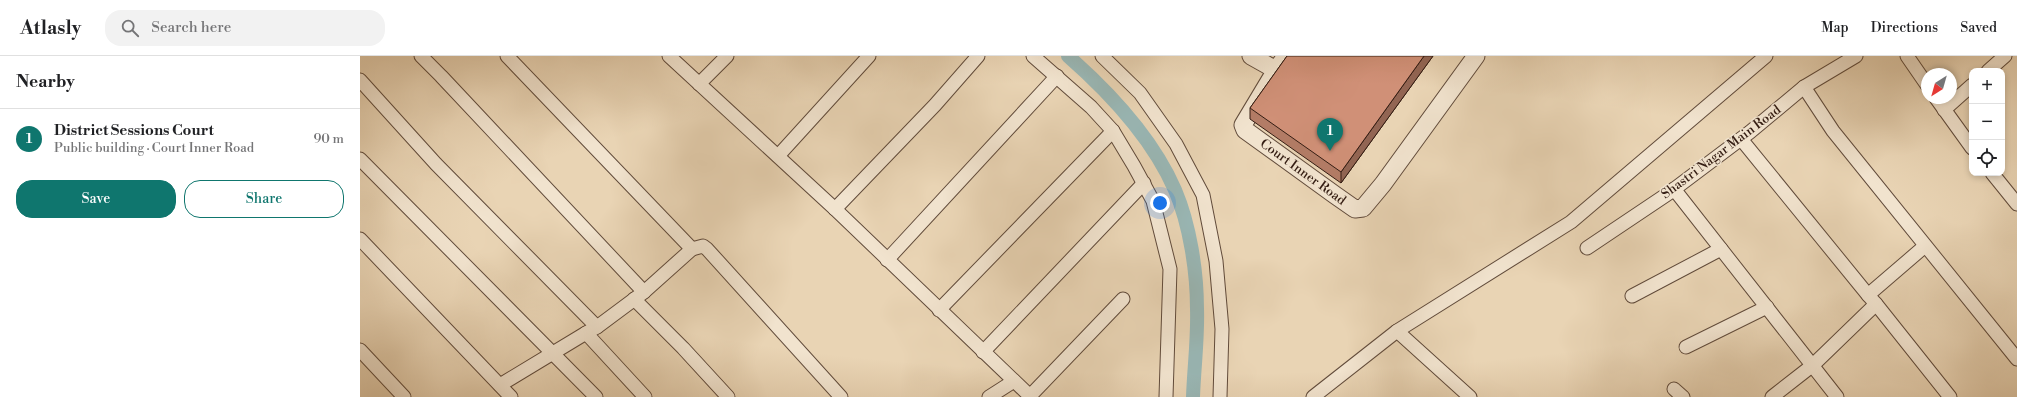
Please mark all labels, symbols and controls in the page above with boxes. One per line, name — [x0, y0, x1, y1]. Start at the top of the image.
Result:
search box — [105, 10, 385, 46]
text: Atlasly — [20, 16, 81, 40]
icon: search — [119, 17, 141, 39]
text: Search here — [151, 18, 231, 37]
text: Map — [1821, 19, 1849, 37]
text: Directions — [1871, 19, 1938, 37]
text: Saved — [1960, 19, 1997, 37]
north arrow — [1921, 68, 1957, 104]
map controls — [1969, 68, 2005, 176]
button: + — [1969, 68, 2005, 104]
text: Nearby — [16, 71, 75, 93]
street label: Shastri Nagar Main Road — [1658, 101, 1784, 202]
button: − — [1969, 104, 2005, 140]
pin: 1 — [1317, 118, 1343, 151]
text: District Sessions Court — [54, 121, 214, 140]
text: 1 — [26, 131, 32, 147]
text: 90 m — [313, 131, 344, 147]
street label: Court Inner Road — [1257, 135, 1350, 209]
text: Public building · Court Inner Road — [54, 140, 254, 156]
button: locate — [1969, 140, 2005, 176]
button: Save — [16, 180, 176, 218]
button: Share — [184, 180, 344, 218]
your location — [1150, 193, 1170, 213]

